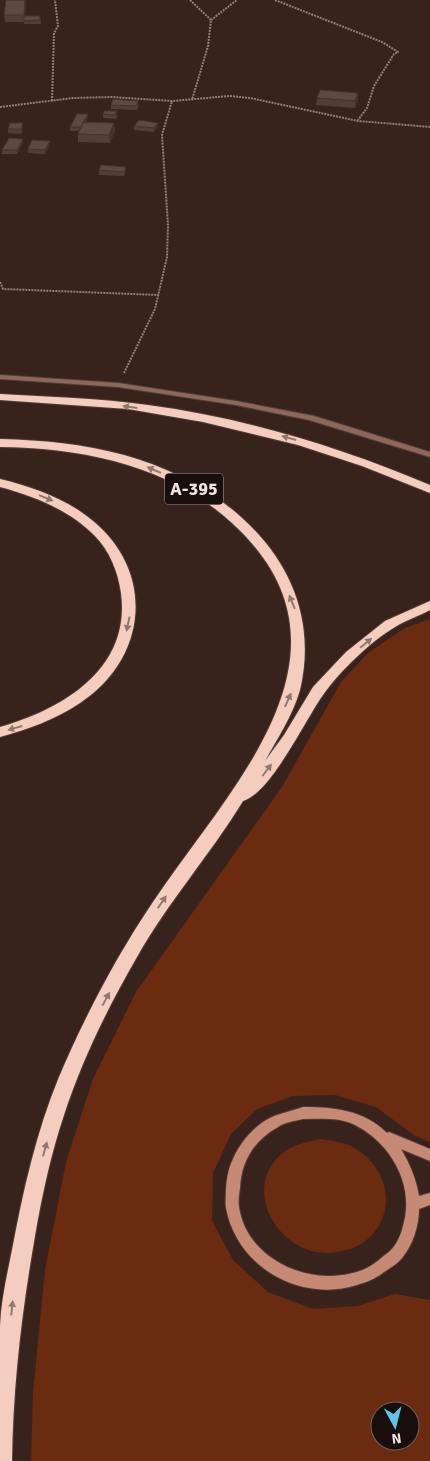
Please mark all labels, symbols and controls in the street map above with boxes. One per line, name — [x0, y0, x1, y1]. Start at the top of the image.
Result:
one-way arrow — [121, 403, 137, 411]
one-way arrow — [281, 434, 296, 442]
one-way arrow — [147, 466, 161, 474]
road number: A-395 — [165, 474, 223, 504]
one-way arrow — [39, 495, 53, 503]
one-way arrow — [288, 594, 296, 609]
one-way arrow — [124, 616, 132, 632]
one-way arrow — [359, 637, 372, 648]
one-way arrow — [285, 693, 293, 707]
one-way arrow — [8, 725, 23, 733]
one-way arrow — [261, 764, 272, 777]
one-way arrow — [157, 895, 167, 909]
one-way arrow — [102, 992, 110, 1006]
one-way arrow — [42, 1141, 50, 1156]
one-way arrow — [8, 1300, 16, 1316]
north arrow — [370, 1401, 420, 1451]
text: N — [391, 1429, 402, 1447]

